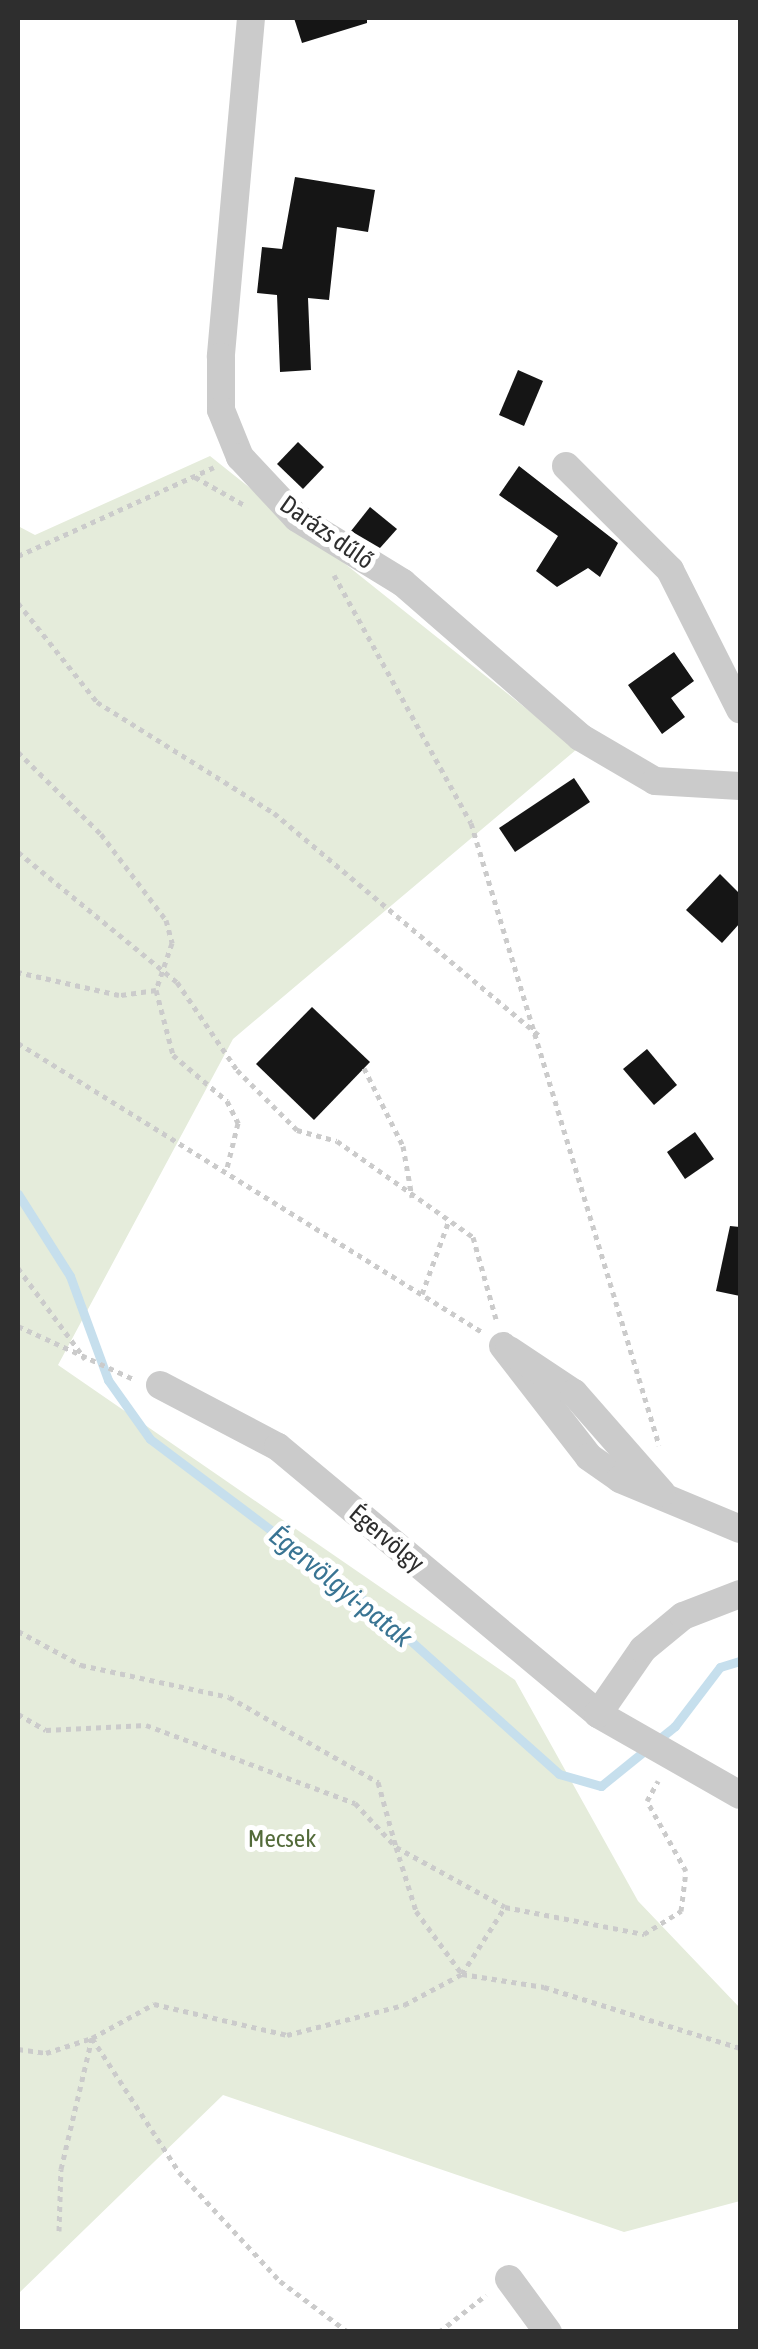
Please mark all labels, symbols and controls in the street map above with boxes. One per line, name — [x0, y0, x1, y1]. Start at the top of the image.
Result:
street label: Darázs dűlő — [274, 489, 380, 575]
street label: Égervölgy — [343, 1498, 431, 1578]
water label: Égervölgyi-patak — [263, 1518, 419, 1654]
park label: Mecsek — [248, 1823, 316, 1853]

